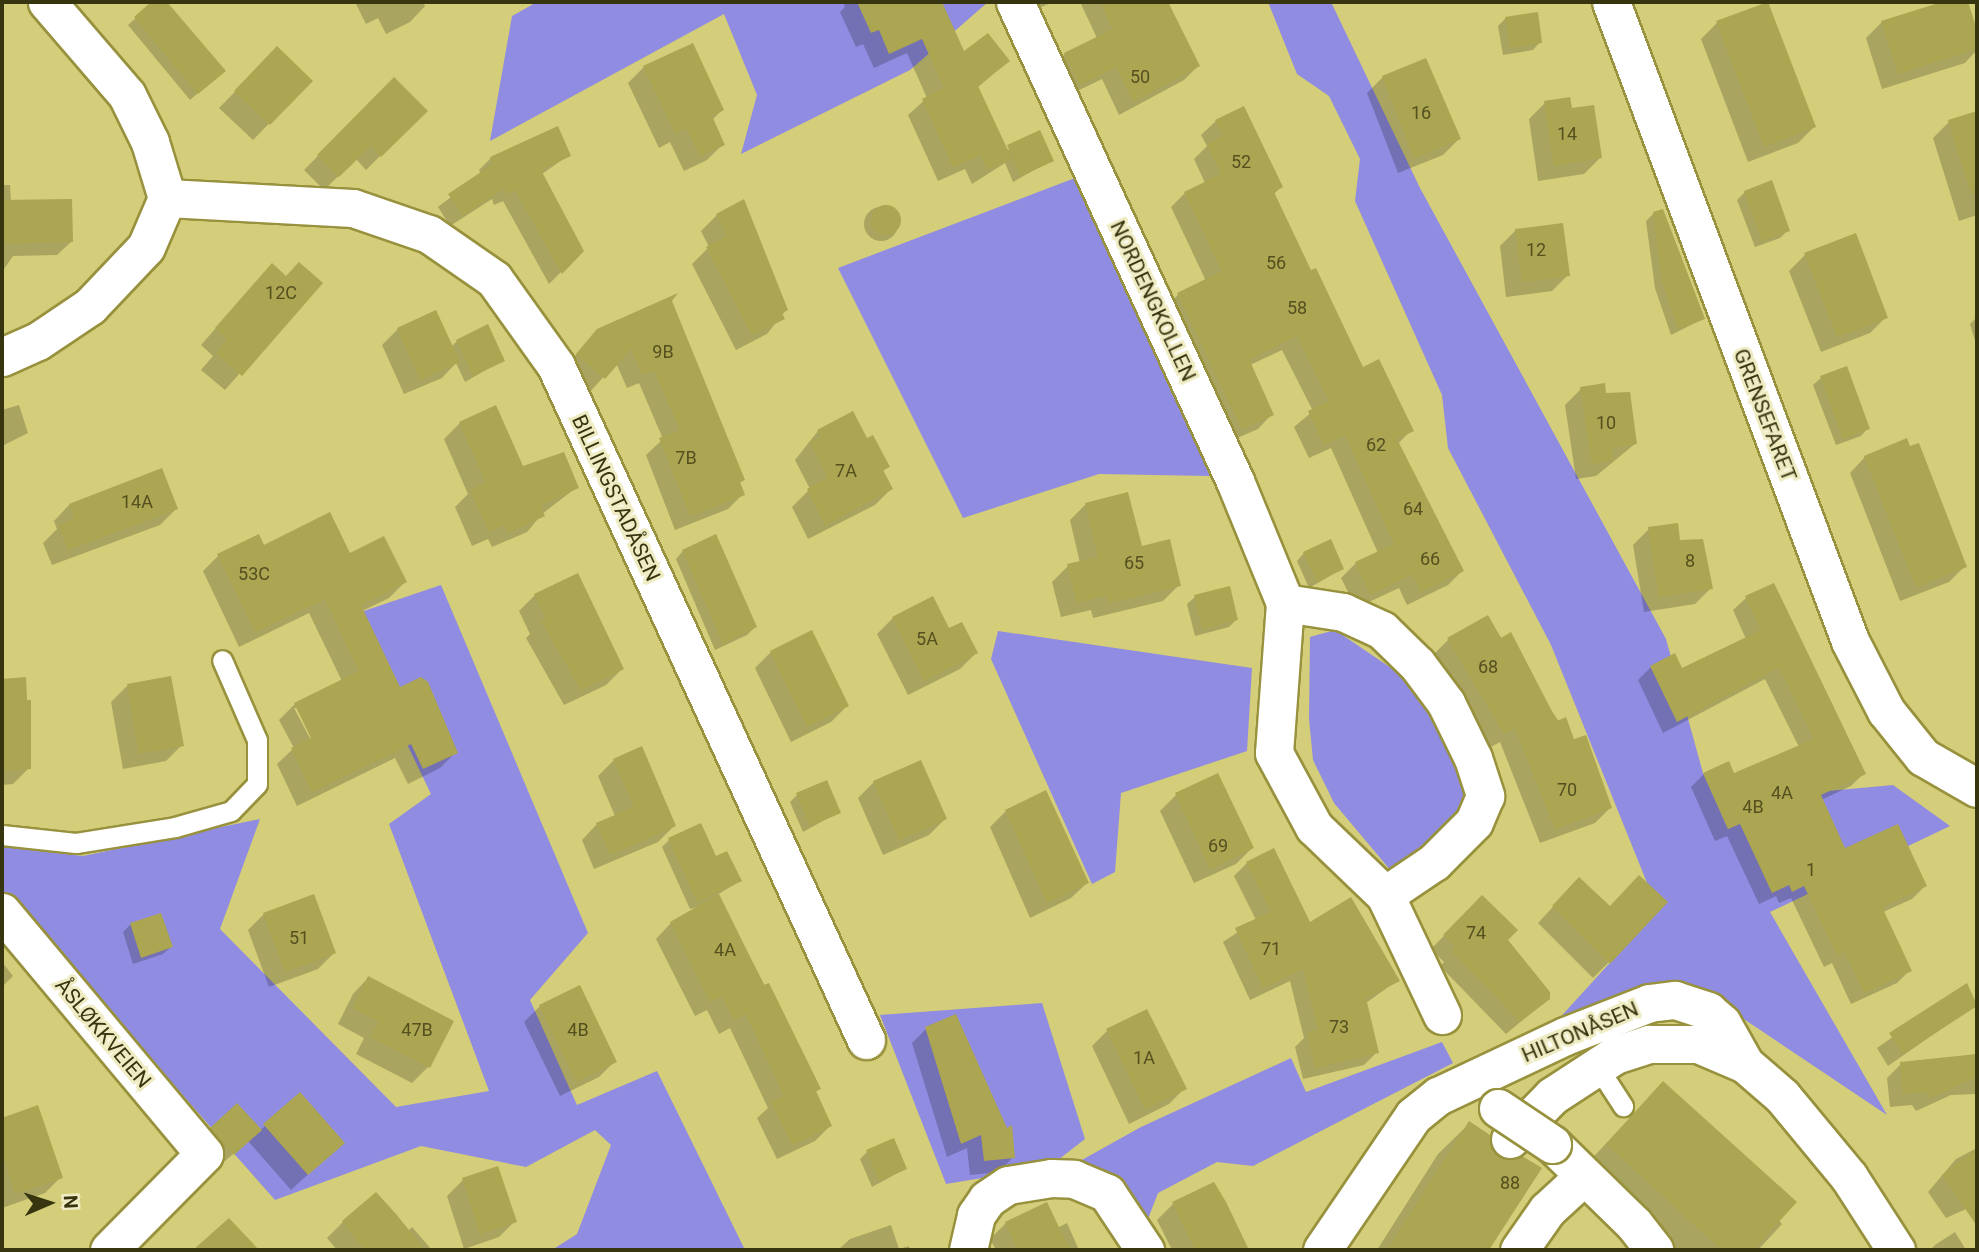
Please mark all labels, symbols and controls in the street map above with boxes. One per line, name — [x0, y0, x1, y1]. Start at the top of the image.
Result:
house number: 50 — [1130, 66, 1150, 88]
house number: 16 — [1411, 102, 1431, 124]
house number: 14 — [1557, 123, 1577, 145]
house number: 52 — [1231, 151, 1251, 173]
street label: NORDENGKOLLEN — [1105, 217, 1201, 385]
house number: 12 — [1526, 239, 1546, 261]
house number: 56 — [1266, 252, 1286, 274]
house number: 12C — [265, 282, 297, 304]
house number: 58 — [1287, 297, 1307, 319]
house number: 9B — [652, 341, 674, 363]
street label: GRENSEFARET — [1728, 345, 1802, 485]
street label: BILLINGSTADÅSEN — [566, 411, 666, 585]
house number: 10 — [1596, 412, 1616, 434]
house number: 62 — [1366, 434, 1386, 456]
house number: 7B — [675, 447, 697, 469]
house number: 7A — [835, 460, 857, 482]
house number: 14A — [121, 491, 153, 513]
house number: 64 — [1403, 498, 1423, 520]
house number: 66 — [1420, 548, 1440, 570]
house number: 8 — [1685, 550, 1695, 572]
house number: 65 — [1124, 552, 1144, 574]
house number: 53C — [238, 563, 270, 585]
house number: 5A — [916, 628, 938, 650]
house number: 68 — [1478, 656, 1498, 678]
house number: 70 — [1557, 779, 1577, 801]
house number: 4A — [1771, 782, 1793, 804]
house number: 4B — [1742, 796, 1764, 818]
house number: 69 — [1208, 835, 1228, 857]
house number: 1 — [1806, 859, 1816, 881]
house number: 74 — [1466, 922, 1486, 944]
house number: 51 — [289, 927, 309, 949]
house number: 71 — [1261, 938, 1281, 960]
house number: 4A — [714, 939, 736, 961]
street label: ÅSLØKKVEIEN — [50, 973, 156, 1093]
street label: HILTONÅSEN — [1518, 996, 1642, 1068]
house number: 73 — [1329, 1016, 1349, 1038]
house number: 47B — [401, 1019, 433, 1041]
house number: 4B — [567, 1019, 589, 1041]
house number: 1A — [1133, 1047, 1155, 1069]
north arrow — [14, 1168, 84, 1238]
house number: 88 — [1500, 1172, 1520, 1194]
text: N — [59, 1195, 82, 1209]

